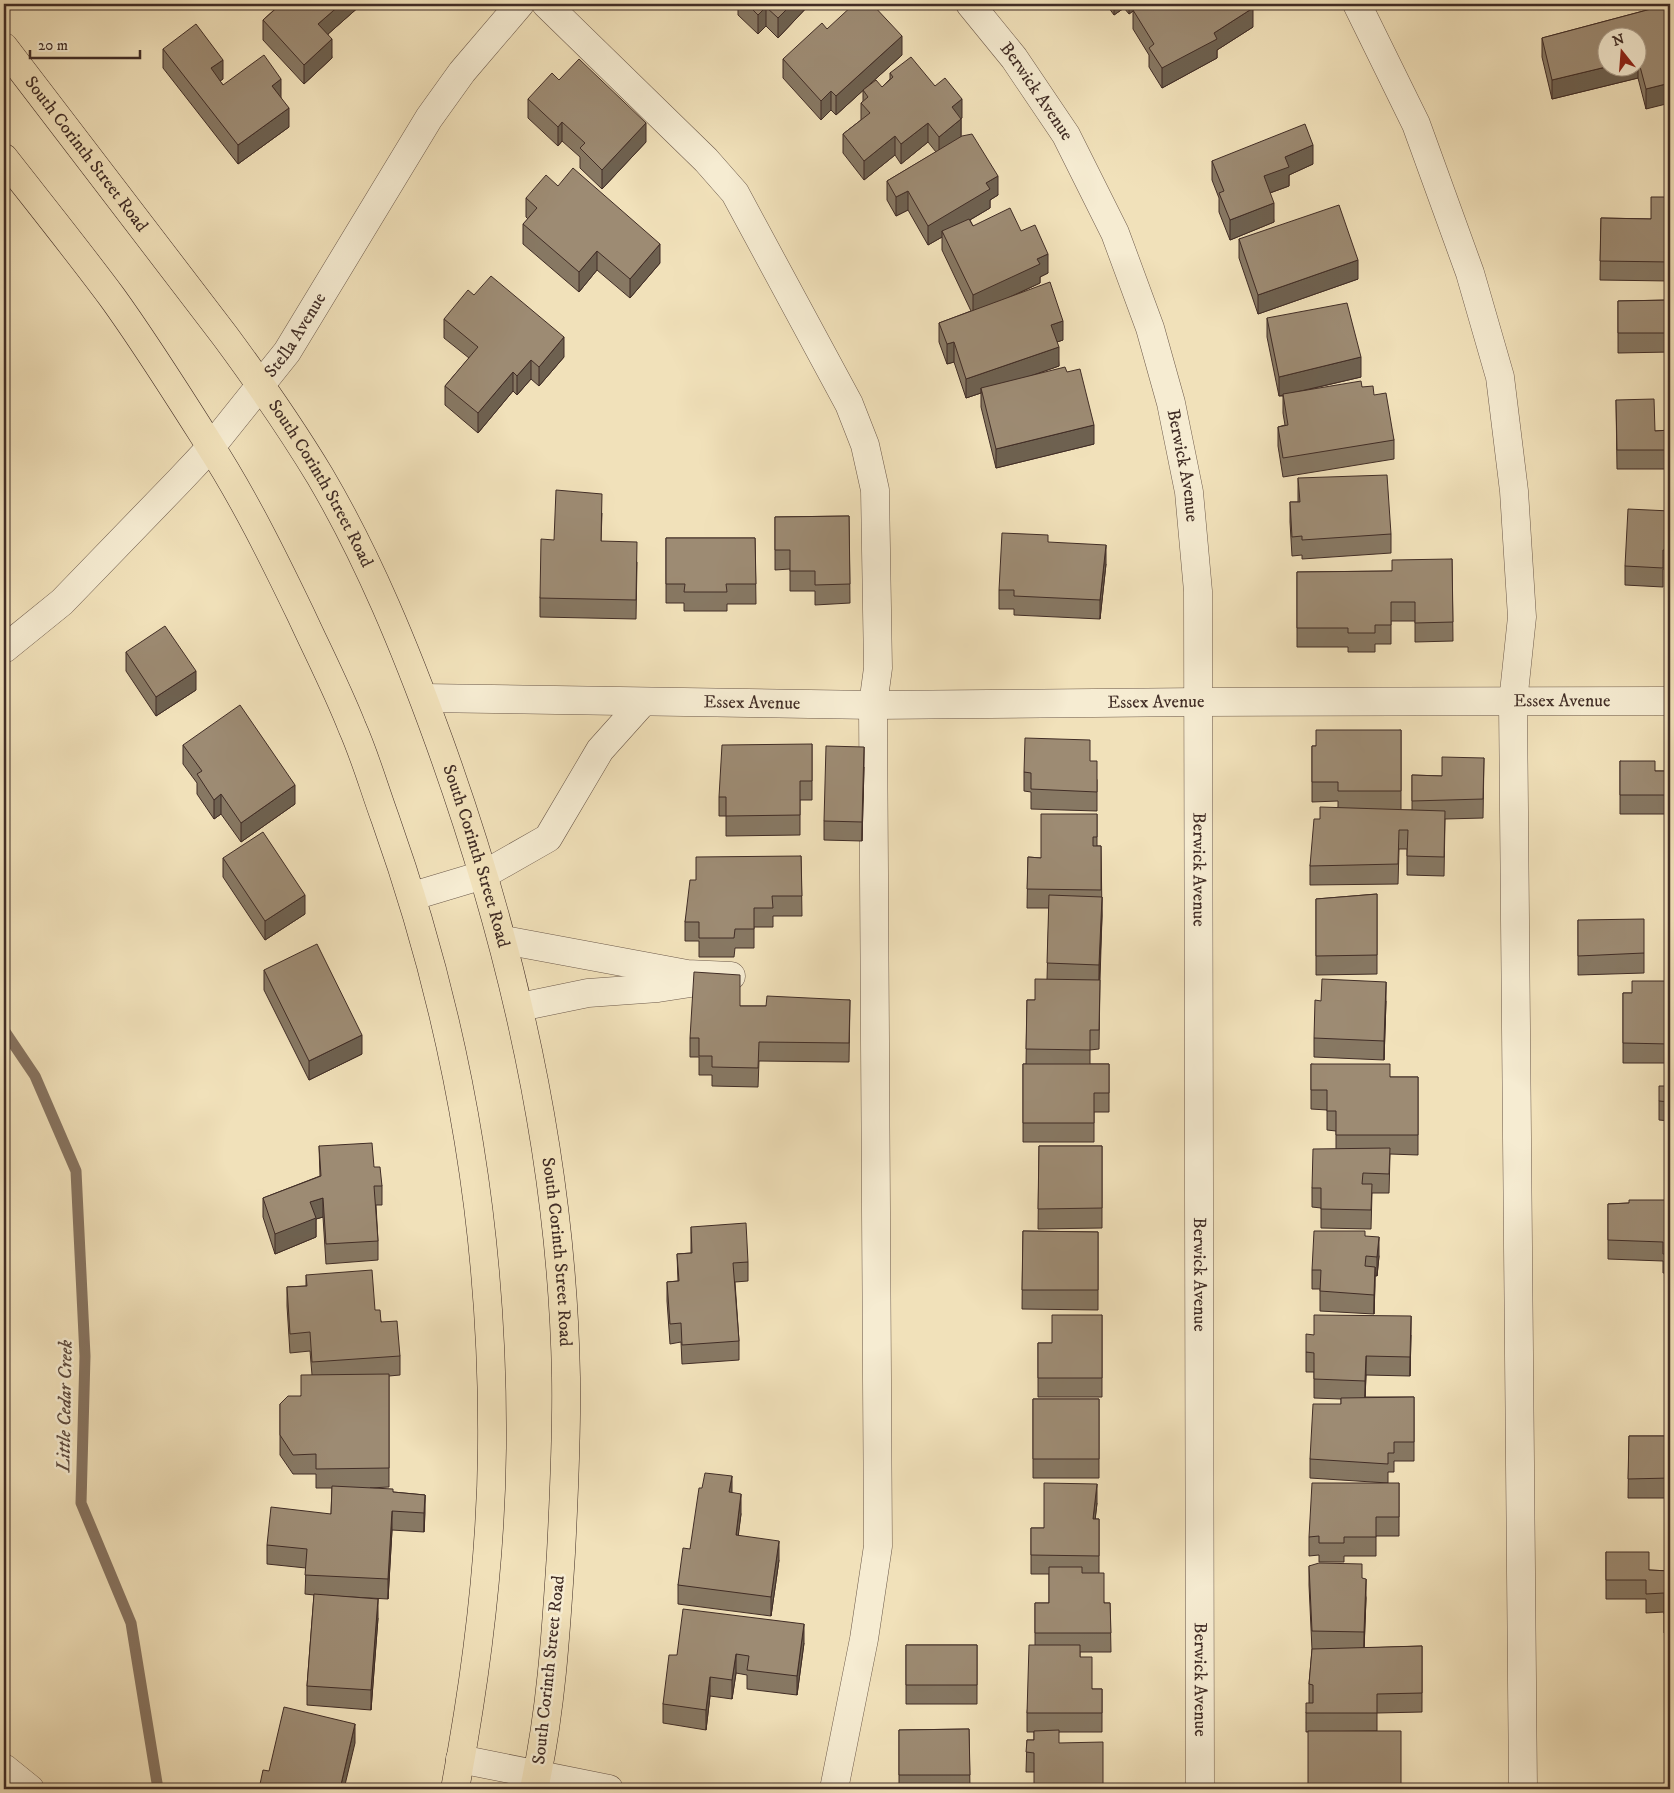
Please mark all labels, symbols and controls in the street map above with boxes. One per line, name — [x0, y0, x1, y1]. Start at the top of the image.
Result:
scale bar — [30, 28, 140, 60]
north arrow — [1596, 28, 1646, 78]
text: N — [1610, 30, 1627, 51]
text: 20 m — [38, 36, 68, 55]
street label: Berwick Avenue — [995, 38, 1078, 144]
street label: South Corinth Street Road — [20, 72, 153, 236]
street label: Stella Avenue — [260, 289, 331, 382]
street label: South Corinth Street Road — [263, 396, 378, 571]
street label: Berwick Avenue — [1162, 407, 1203, 523]
street label: Essex Avenue — [1513, 690, 1610, 712]
street label: Essex Avenue — [703, 691, 801, 715]
street label: Essex Avenue — [1107, 691, 1204, 714]
street label: South Corinth Street Road — [437, 762, 514, 950]
street label: Berwick Avenue — [1187, 812, 1210, 927]
street label: South Corinth Street Road — [536, 1156, 576, 1347]
street label: Berwick Avenue — [1188, 1217, 1210, 1332]
water label: Little Cedar Creek — [52, 1340, 78, 1473]
street label: South Corinth Street Road — [528, 1574, 570, 1766]
street label: Berwick Avenue — [1189, 1622, 1211, 1737]

